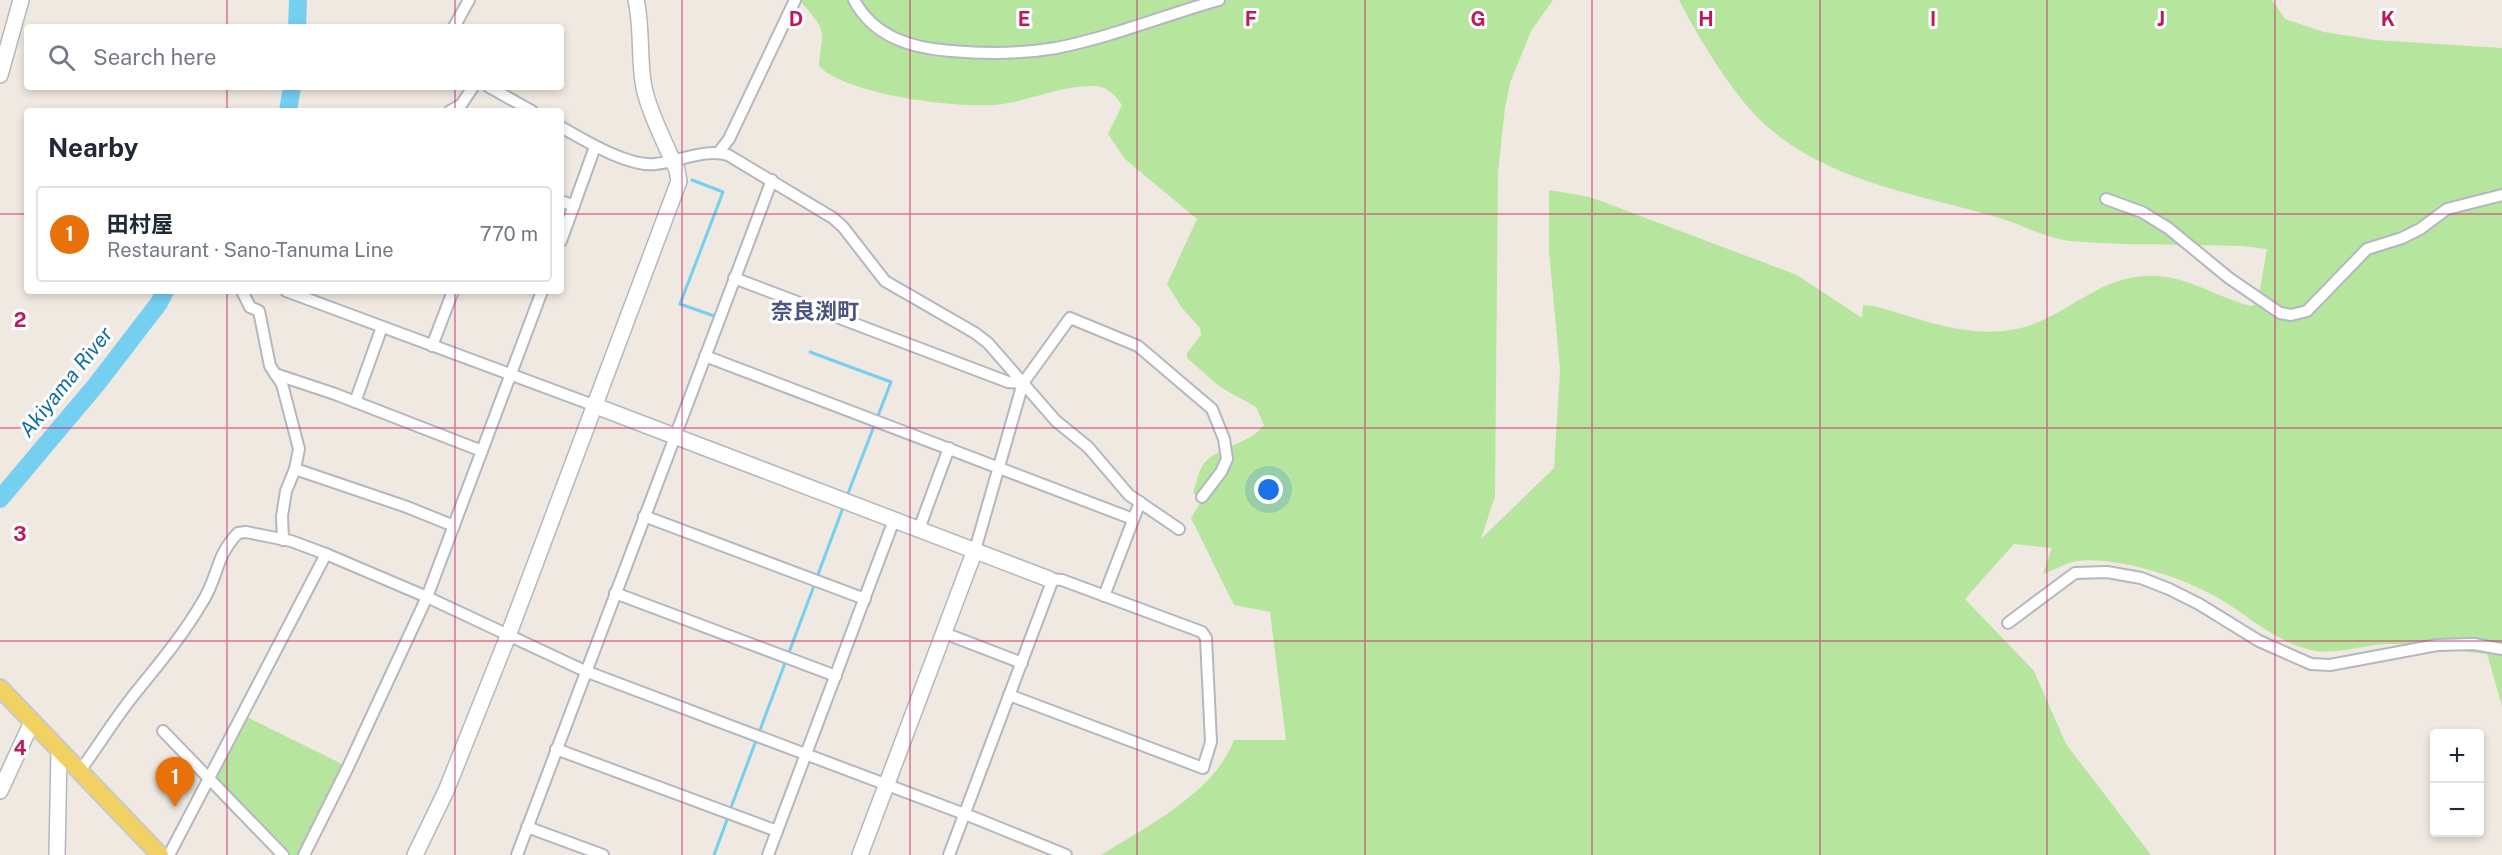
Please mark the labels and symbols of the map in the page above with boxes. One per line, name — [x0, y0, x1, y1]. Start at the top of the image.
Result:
text: D — [789, 7, 803, 31]
text: E — [1018, 7, 1030, 31]
text: F — [1245, 7, 1257, 31]
text: G — [1470, 7, 1486, 31]
text: H — [1698, 7, 1714, 31]
text: I — [1930, 7, 1936, 31]
text: J — [2157, 7, 2165, 31]
text: K — [2381, 7, 2395, 31]
district label: 奈良渕町 — [771, 298, 859, 324]
text: 2 — [14, 308, 26, 332]
water label: Akiyama River — [14, 321, 118, 442]
your location — [1254, 475, 1283, 504]
text: 3 — [13, 522, 27, 546]
text: 4 — [13, 736, 27, 760]
pin: 1 — [156, 758, 195, 807]

